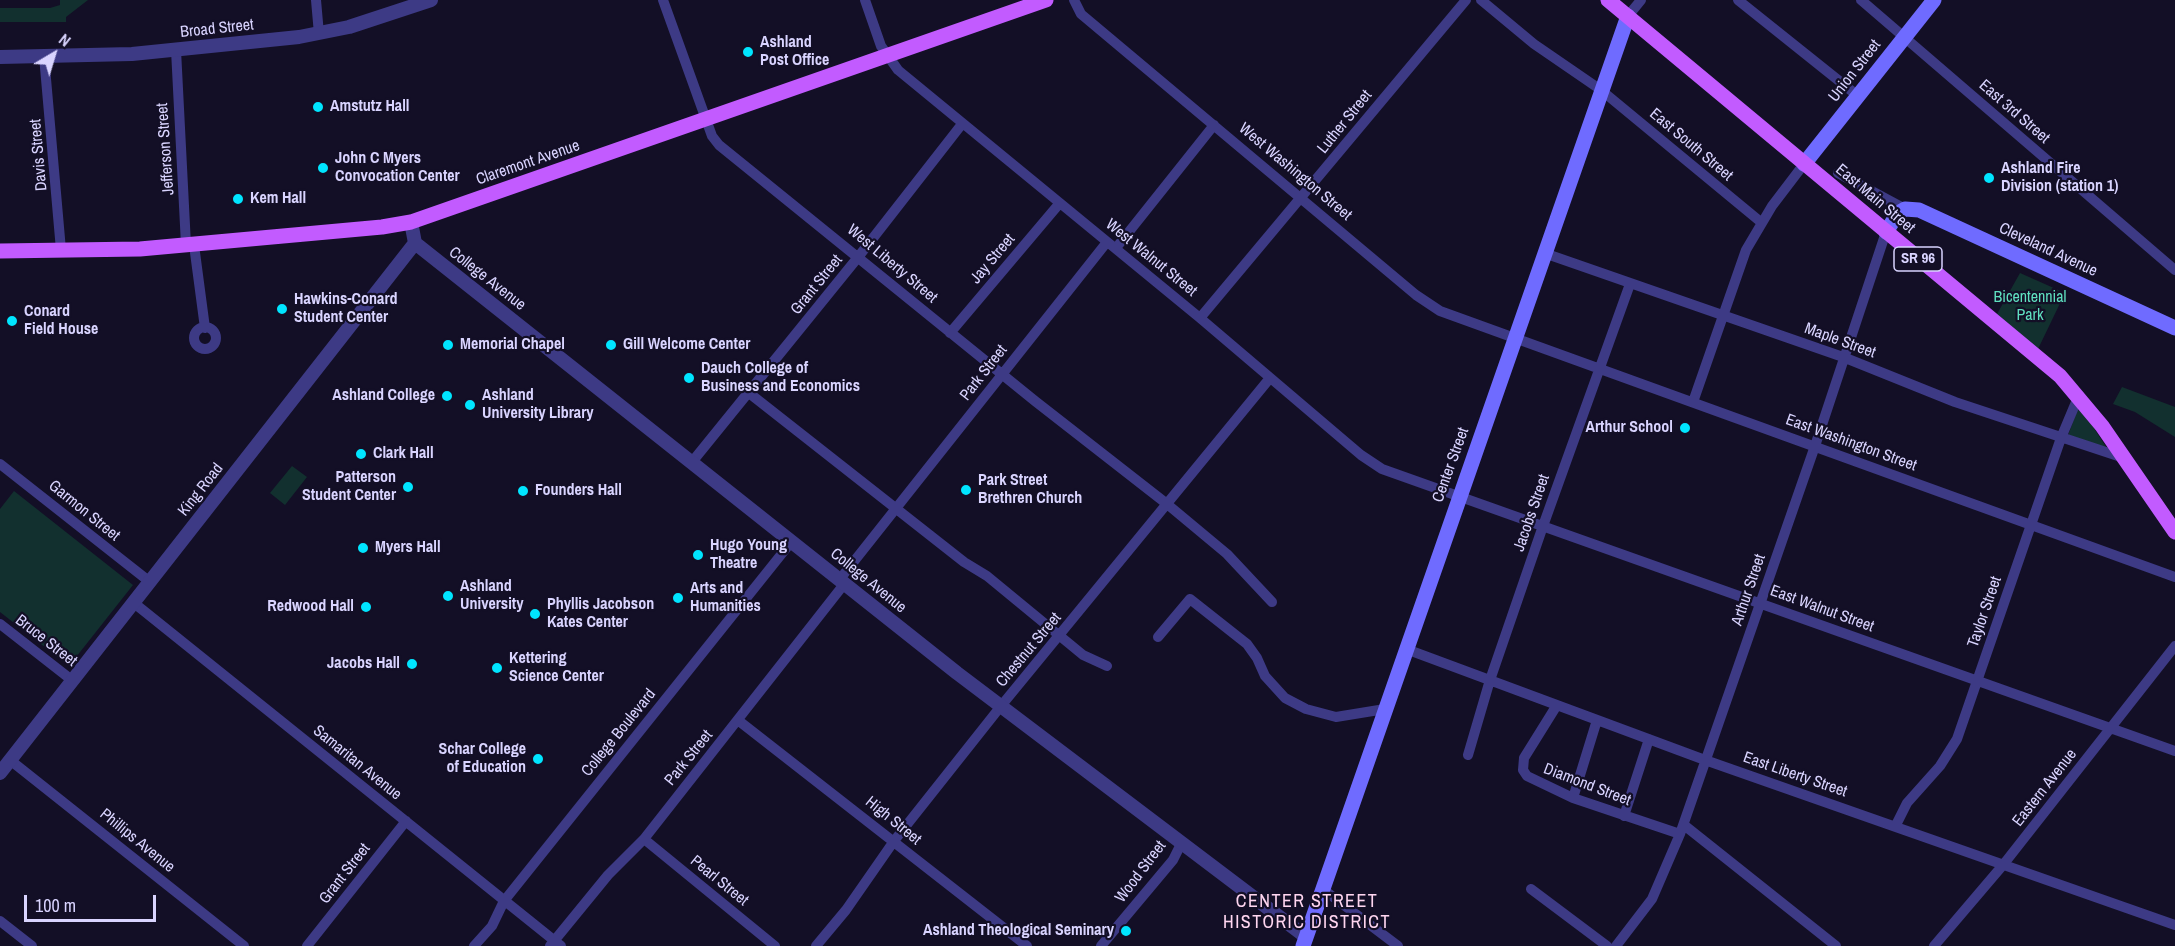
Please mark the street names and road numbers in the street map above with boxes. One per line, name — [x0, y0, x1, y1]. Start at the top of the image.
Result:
street label: Broad Street — [179, 16, 255, 42]
street label: Union Street — [1825, 36, 1885, 106]
street label: East 3rd Street — [1975, 76, 2053, 148]
street label: Luther Street — [1314, 86, 1376, 158]
street label: Jefferson Street — [153, 102, 179, 196]
street label: East South Street — [1645, 105, 1737, 185]
street label: Davis Street — [26, 118, 52, 192]
street label: West Washington Street — [1235, 119, 1355, 225]
street label: Claremont Avenue — [474, 136, 582, 190]
street label: East Main Street — [1831, 160, 1919, 238]
street label: West Walnut Street — [1101, 215, 1201, 301]
street label: Cleveland Avenue — [1996, 219, 2100, 281]
street label: West Liberty Street — [843, 221, 941, 307]
street label: Jay Street — [967, 230, 1019, 288]
street label: College Avenue — [445, 243, 529, 315]
road number: SR 96 — [1894, 247, 1942, 271]
street label: Grant Street — [787, 251, 847, 319]
street label: Maple Street — [1802, 319, 1878, 363]
street label: Park Street — [956, 341, 1012, 405]
street label: East Washington Street — [1783, 410, 1919, 476]
street label: Center Street — [1429, 425, 1473, 505]
street label: King Road — [174, 460, 228, 520]
street label: Jacobs Street — [1510, 472, 1554, 554]
street label: Garmon Street — [45, 476, 123, 546]
street label: College Avenue — [826, 544, 910, 618]
street label: Arthur Street — [1728, 552, 1770, 628]
street label: Taylor Street — [1964, 574, 2006, 650]
street label: East Walnut Street — [1768, 581, 1876, 637]
street label: Chestnut Street — [992, 609, 1066, 691]
street label: Bruce Street — [11, 611, 81, 671]
street label: College Boulevard — [578, 685, 660, 781]
street label: Samaritan Avenue — [309, 721, 405, 805]
street label: Park Street — [661, 726, 717, 790]
street label: Eastern Avenue — [2009, 745, 2081, 831]
street label: East Liberty Street — [1740, 748, 1850, 802]
street label: Diamond Street — [1541, 760, 1633, 810]
street label: High Street — [861, 793, 925, 849]
street label: Phillips Avenue — [96, 805, 178, 877]
street label: Wood Street — [1111, 837, 1171, 907]
street label: Grant Street — [315, 840, 375, 908]
street label: Pearl Street — [686, 852, 752, 910]

